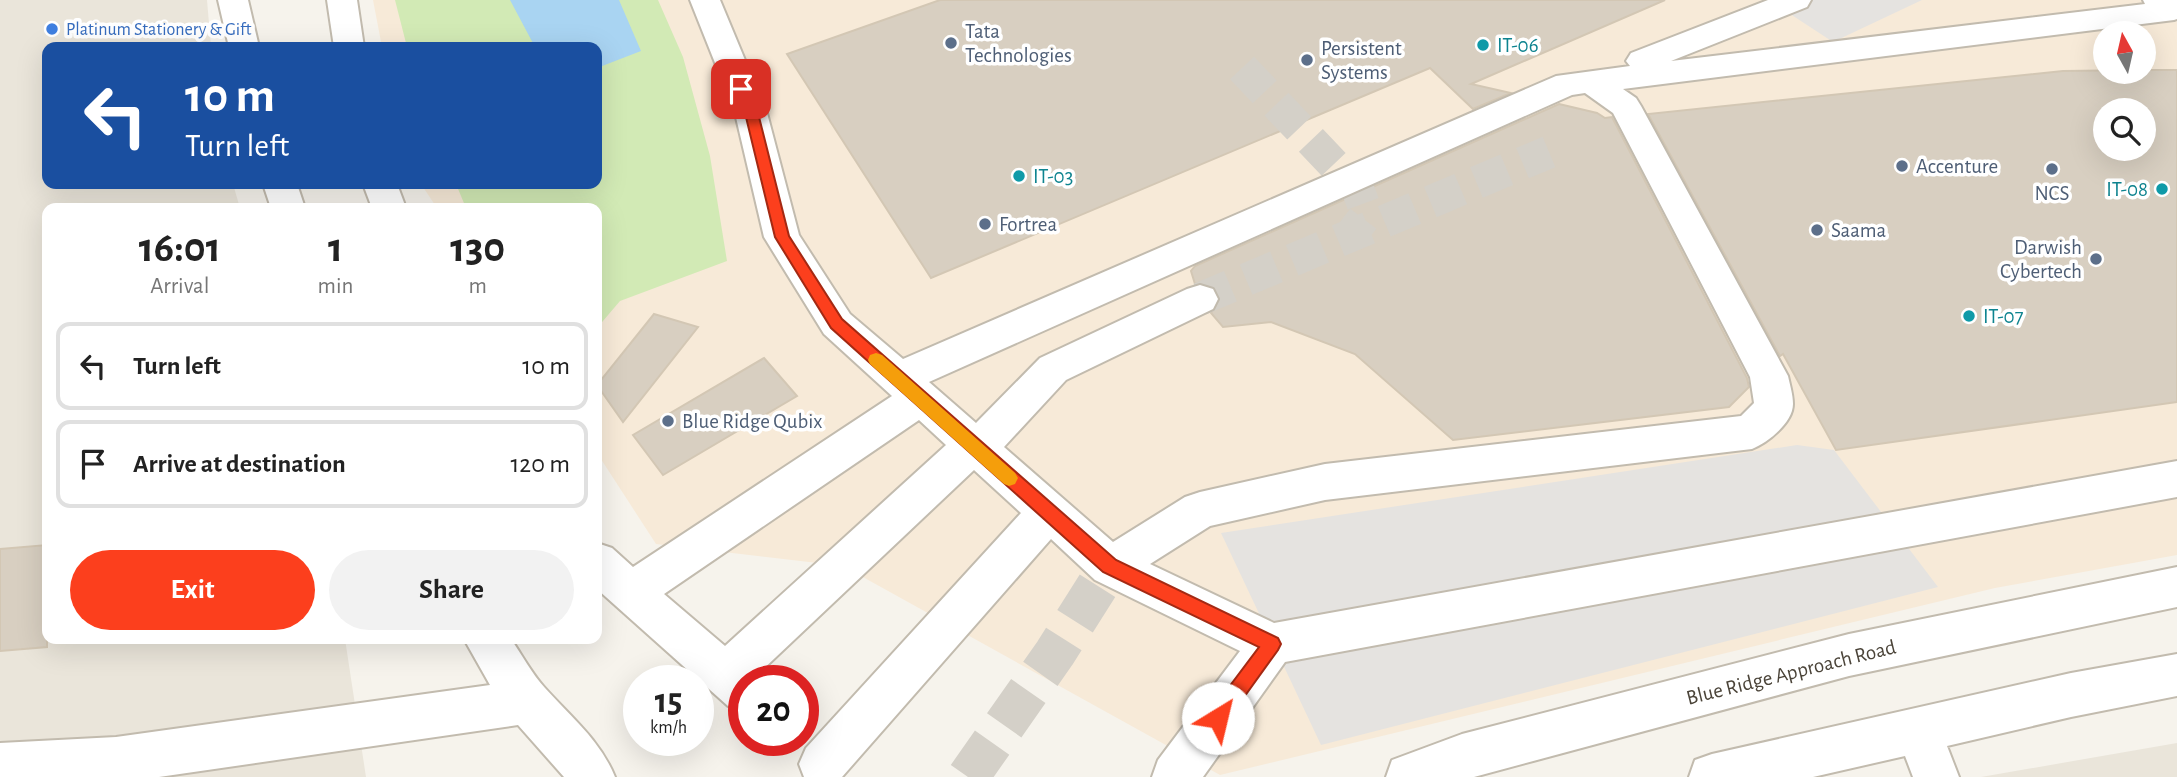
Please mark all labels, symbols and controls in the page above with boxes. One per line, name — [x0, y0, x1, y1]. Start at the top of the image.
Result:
marker: Platinum Stationery & Gift — [44, 21, 60, 37]
place label: Platinum Stationery & Gift — [66, 21, 252, 39]
place label: Tata Technologies — [965, 21, 1072, 66]
north arrow — [2093, 21, 2156, 84]
map controls — [2093, 21, 2156, 161]
marker: Tata Technologies — [943, 35, 959, 51]
place label: IT-06 — [1497, 35, 1539, 56]
marker: IT-06 — [1475, 37, 1491, 53]
place label: Persistent Systems — [1321, 38, 1402, 83]
marker: Persistent Systems — [1299, 52, 1315, 68]
pin — [711, 59, 771, 119]
icon: left — [70, 70, 161, 161]
icon: arrive — [722, 70, 760, 108]
text: 10 m — [185, 72, 275, 121]
button: search — [2093, 98, 2156, 161]
text: Turn left — [185, 130, 289, 162]
place label: Accenture — [1916, 156, 1998, 177]
marker: Accenture — [1894, 158, 1910, 174]
marker: NCS — [2044, 161, 2060, 177]
place label: IT-03 — [1033, 166, 1073, 187]
marker: IT-03 — [1011, 168, 1027, 184]
place label: IT-08 — [2106, 179, 2148, 200]
marker: IT-08 — [2154, 181, 2170, 197]
place label: NCS — [2035, 183, 2069, 204]
place label: Fortrea — [999, 214, 1057, 235]
marker: Fortrea — [977, 216, 993, 232]
place label: Saama — [1831, 220, 1886, 241]
marker: Saama — [1809, 222, 1825, 238]
text: 16:01 — [139, 227, 221, 269]
text: 1 — [328, 227, 343, 269]
text: 130 — [450, 227, 505, 269]
place label: Darwish Cybertech — [2000, 237, 2082, 282]
marker: Darwish Cybertech — [2088, 251, 2104, 267]
text: Arrival — [150, 275, 209, 298]
text: min — [318, 275, 353, 298]
text: m — [468, 275, 487, 298]
place label: IT-07 — [1983, 306, 2024, 327]
marker: IT-07 — [1961, 308, 1977, 324]
icon: left — [74, 347, 112, 385]
text: Turn left — [133, 353, 221, 379]
text: 10 m — [522, 353, 570, 379]
place label: Blue Ridge Qubix — [682, 411, 822, 432]
marker: Blue Ridge Qubix — [660, 413, 676, 429]
icon: arrive — [74, 445, 112, 483]
text: Arrive at destination — [133, 451, 346, 477]
text: 120 m — [510, 451, 570, 477]
button: Exit — [70, 550, 315, 630]
button: Share — [329, 550, 574, 630]
street label: Blue Ridge Approach Road — [1684, 636, 1898, 709]
speed limit sign: 20 — [728, 665, 819, 756]
position arrow — [1181, 681, 1255, 755]
text: 15 — [655, 684, 682, 719]
text: km/h — [650, 719, 687, 737]

